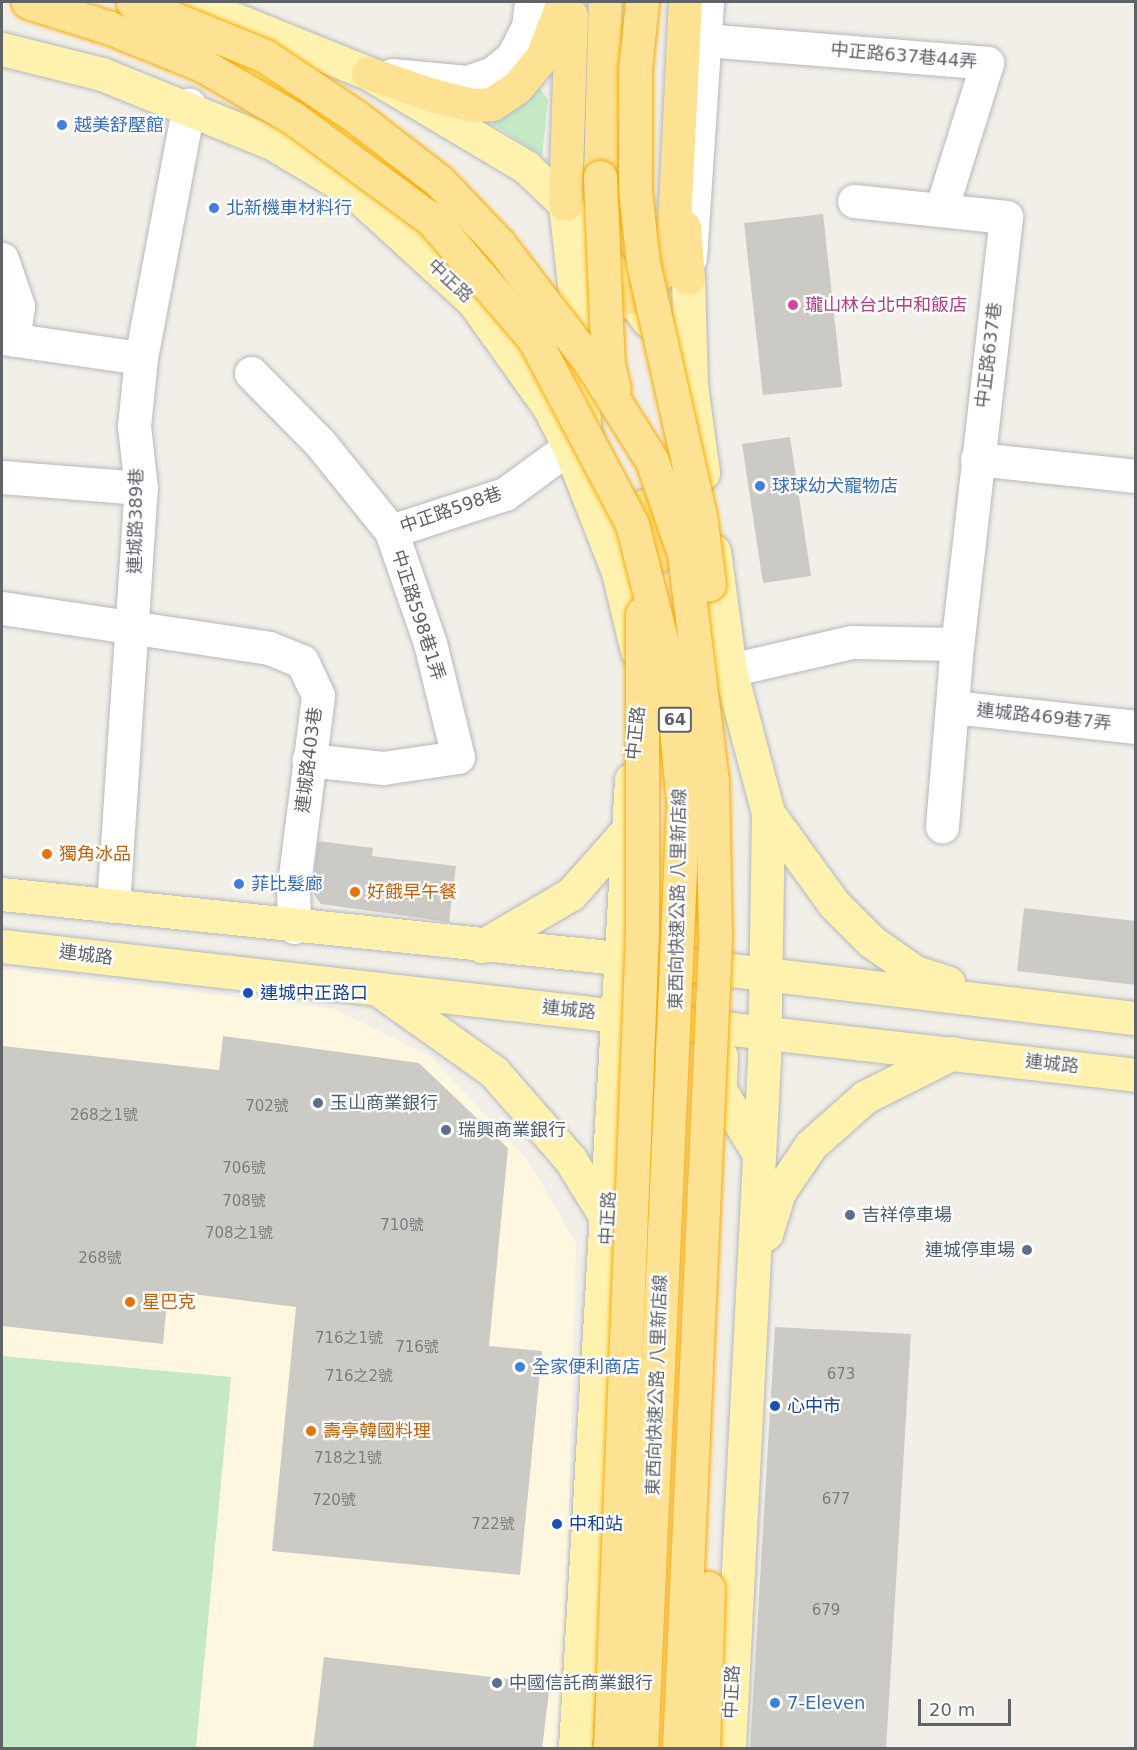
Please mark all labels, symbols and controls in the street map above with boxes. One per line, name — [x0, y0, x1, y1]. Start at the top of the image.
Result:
street label: 中正路637巷44弄 — [830, 39, 978, 73]
place label: 越美舒壓館 — [74, 114, 164, 136]
marker: 越美舒壓館 — [55, 118, 69, 132]
place label: 北新機車材料行 — [226, 197, 352, 219]
marker: 北新機車材料行 — [207, 201, 221, 215]
street label: 中正路 — [423, 255, 477, 307]
place label: 瓏山林台北中和飯店 — [805, 294, 967, 316]
marker: 瓏山林台北中和飯店 — [786, 298, 800, 312]
street label: 中正路637巷 — [972, 301, 1006, 409]
street label: 連城路389巷 — [124, 468, 148, 574]
place label: 球球幼犬寵物店 — [772, 475, 898, 497]
marker: 球球幼犬寵物店 — [753, 479, 767, 493]
street label: 中正路598巷 — [397, 482, 505, 538]
street label: 中正路598巷1弄 — [387, 547, 449, 683]
street label: 連城路469巷7弄 — [975, 699, 1113, 735]
street label: 中正路 — [622, 705, 650, 761]
street label: 連城路403巷 — [292, 706, 326, 814]
road number: 64 — [657, 707, 693, 733]
street label: 東西向快速公路 八里新店線 — [665, 788, 691, 1010]
place label: 獨角冰品 — [59, 843, 131, 865]
marker: 獨角冰品 — [40, 847, 54, 861]
place label: 菲比髮廊 — [251, 873, 323, 895]
marker: 菲比髮廊 — [232, 877, 246, 891]
place label: 好餓早午餐 — [367, 881, 457, 903]
marker: 好餓早午餐 — [348, 885, 362, 899]
street label: 連城路 — [58, 941, 114, 969]
place label: 連城中正路口 — [260, 982, 368, 1004]
marker: 連城中正路口 — [241, 986, 255, 1000]
street label: 連城路 — [541, 996, 597, 1024]
street label: 連城路 — [1024, 1050, 1080, 1078]
place label: 玉山商業銀行 — [330, 1092, 438, 1114]
marker: 玉山商業銀行 — [311, 1096, 325, 1110]
house number: 702號 — [245, 1098, 289, 1116]
house number: 268之1號 — [70, 1107, 138, 1125]
place label: 瑞興商業銀行 — [458, 1119, 566, 1141]
marker: 瑞興商業銀行 — [439, 1123, 453, 1137]
house number: 706號 — [222, 1160, 266, 1178]
street label: 中正路 — [596, 1190, 620, 1246]
house number: 708號 — [222, 1193, 266, 1211]
place label: 吉祥停車場 — [862, 1204, 952, 1226]
marker: 吉祥停車場 — [843, 1208, 857, 1222]
house number: 710號 — [380, 1217, 424, 1235]
house number: 708之1號 — [205, 1225, 273, 1243]
place label: 連城停車場 — [925, 1239, 1015, 1261]
marker: 連城停車場 — [1020, 1243, 1034, 1257]
house number: 268號 — [78, 1250, 122, 1268]
street label: 東西向快速公路 八里新店線 — [642, 1274, 672, 1496]
place label: 星巴克 — [142, 1291, 196, 1313]
marker: 星巴克 — [123, 1295, 137, 1309]
house number: 716之1號 — [315, 1330, 383, 1348]
house number: 716號 — [395, 1339, 439, 1357]
place label: 全家便利商店 — [532, 1356, 640, 1378]
marker: 全家便利商店 — [513, 1360, 527, 1374]
house number: 673 — [827, 1366, 855, 1384]
house number: 716之2號 — [325, 1368, 393, 1386]
place label: 心中市 — [787, 1395, 841, 1417]
marker: 心中市 — [768, 1399, 782, 1413]
place label: 壽亭韓國料理 — [323, 1420, 431, 1442]
marker: 壽亭韓國料理 — [304, 1424, 318, 1438]
house number: 718之1號 — [314, 1450, 382, 1468]
house number: 677 — [822, 1491, 850, 1509]
house number: 720號 — [312, 1492, 356, 1510]
place label: 中和站 — [569, 1513, 623, 1535]
house number: 722號 — [471, 1516, 515, 1534]
marker: 中和站 — [550, 1517, 564, 1531]
house number: 679 — [812, 1602, 840, 1620]
street label: 中正路 — [720, 1664, 744, 1720]
place label: 中國信託商業銀行 — [509, 1672, 653, 1694]
marker: 中國信託商業銀行 — [490, 1676, 504, 1690]
scale bar — [921, 1687, 1014, 1725]
place label: 7-Eleven — [787, 1692, 866, 1714]
marker: 7-Eleven — [768, 1696, 782, 1710]
text: 20 m — [929, 1699, 975, 1720]

